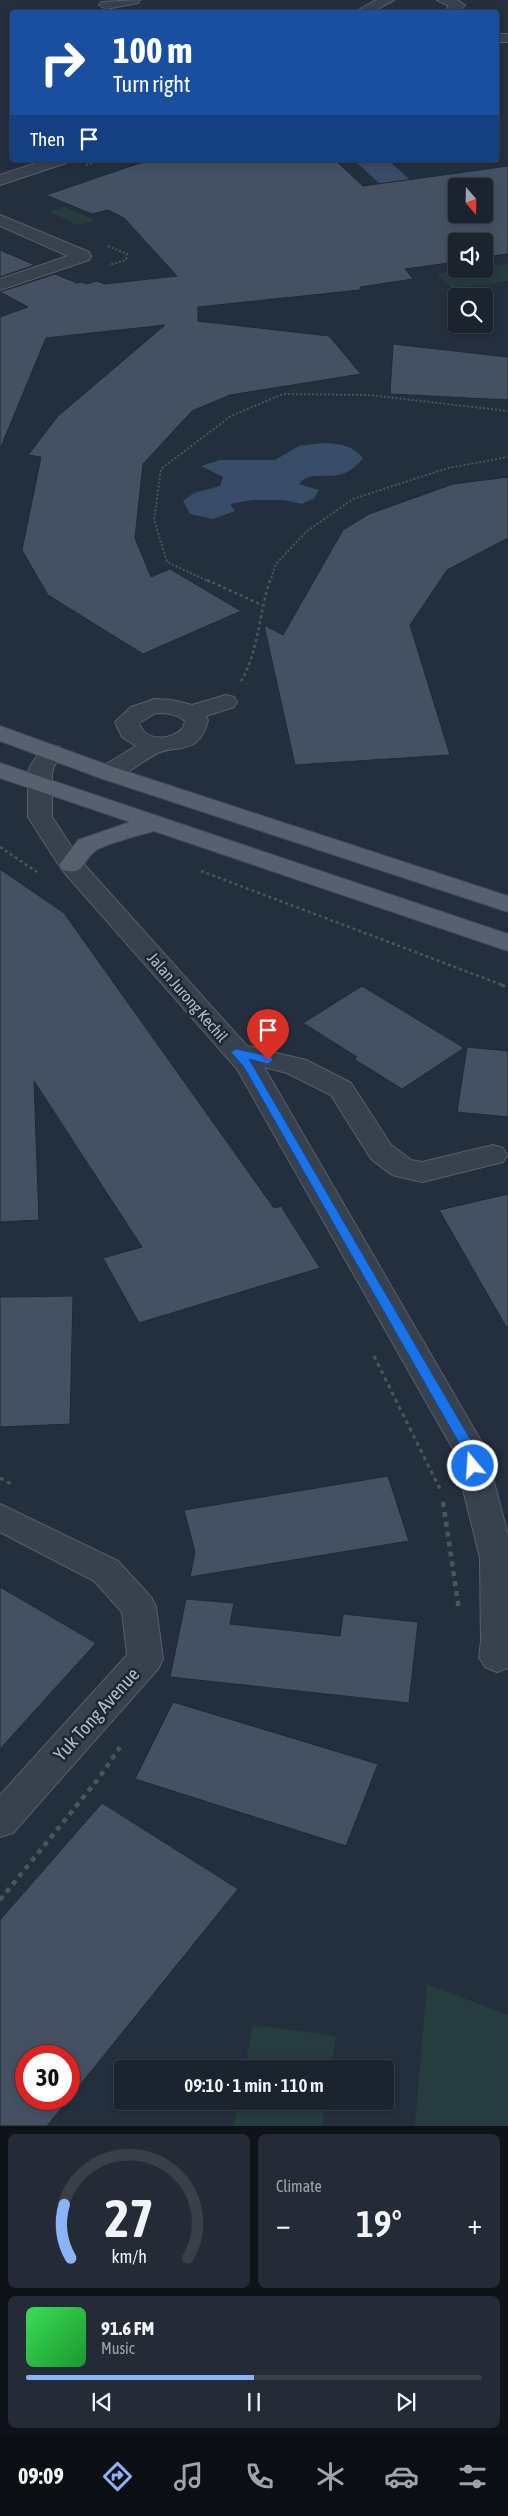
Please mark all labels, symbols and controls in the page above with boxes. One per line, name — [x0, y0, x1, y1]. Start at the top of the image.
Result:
icon: right — [30, 30, 95, 95]
text: 100 m — [113, 30, 192, 70]
text: Turn right — [113, 71, 190, 97]
icon: arrive — [75, 125, 103, 153]
text: Then — [30, 128, 65, 150]
north arrow — [448, 178, 492, 222]
map controls — [448, 178, 493, 333]
button: sound — [448, 233, 493, 278]
button: search — [448, 288, 493, 333]
street label: Jalan Jurong Kechil — [144, 949, 232, 1047]
pin — [247, 1009, 289, 1060]
icon: arrive — [254, 1016, 282, 1044]
position arrow — [446, 1439, 498, 1491]
street label: Yuk Tong Avenue — [49, 1663, 143, 1765]
speed limit sign: 30 — [15, 2045, 80, 2110]
text: 09:10 · 1 min · 110 m — [184, 2074, 324, 2096]
text: Climate — [276, 2177, 322, 2195]
text: 27 — [105, 2188, 153, 2248]
text: 19° — [356, 2202, 402, 2245]
text: − — [276, 2208, 291, 2240]
text: + — [467, 2208, 482, 2240]
text: km/h — [111, 2246, 147, 2267]
text: 91.6 FM — [101, 2317, 154, 2339]
text: Music — [101, 2339, 135, 2357]
icon: previous — [88, 2388, 116, 2416]
icon: pause — [240, 2388, 268, 2416]
icon: next — [392, 2388, 420, 2416]
icon: directions — [100, 2459, 135, 2494]
icon: music — [171, 2459, 206, 2494]
icon: phone — [242, 2459, 277, 2494]
icon: climate — [313, 2459, 348, 2494]
icon: car — [384, 2459, 419, 2494]
icon: filters — [455, 2459, 490, 2494]
text: 09:09 — [18, 2463, 64, 2489]

